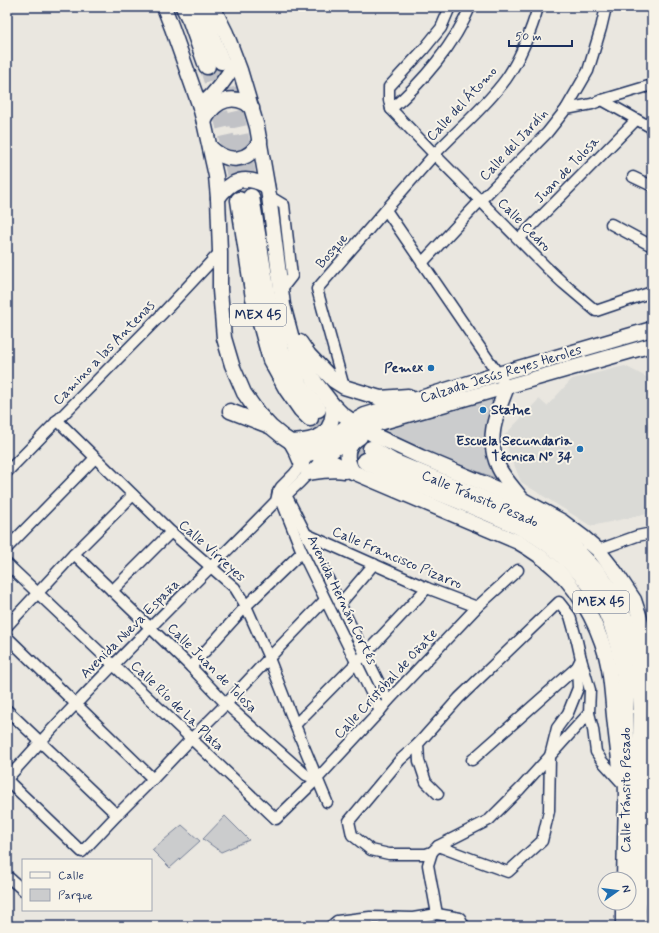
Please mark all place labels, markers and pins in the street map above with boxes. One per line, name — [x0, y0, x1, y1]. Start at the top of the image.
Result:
place label: Pemex — [384, 359, 424, 377]
marker: Pemex — [426, 363, 436, 373]
place label: Statue — [491, 401, 531, 419]
marker: Statue — [478, 405, 488, 415]
place label: Escuela Secundaria Técnica Nº 34 — [456, 432, 573, 466]
marker: Escuela Secundaria Técnica Nº 34 — [575, 444, 585, 454]

